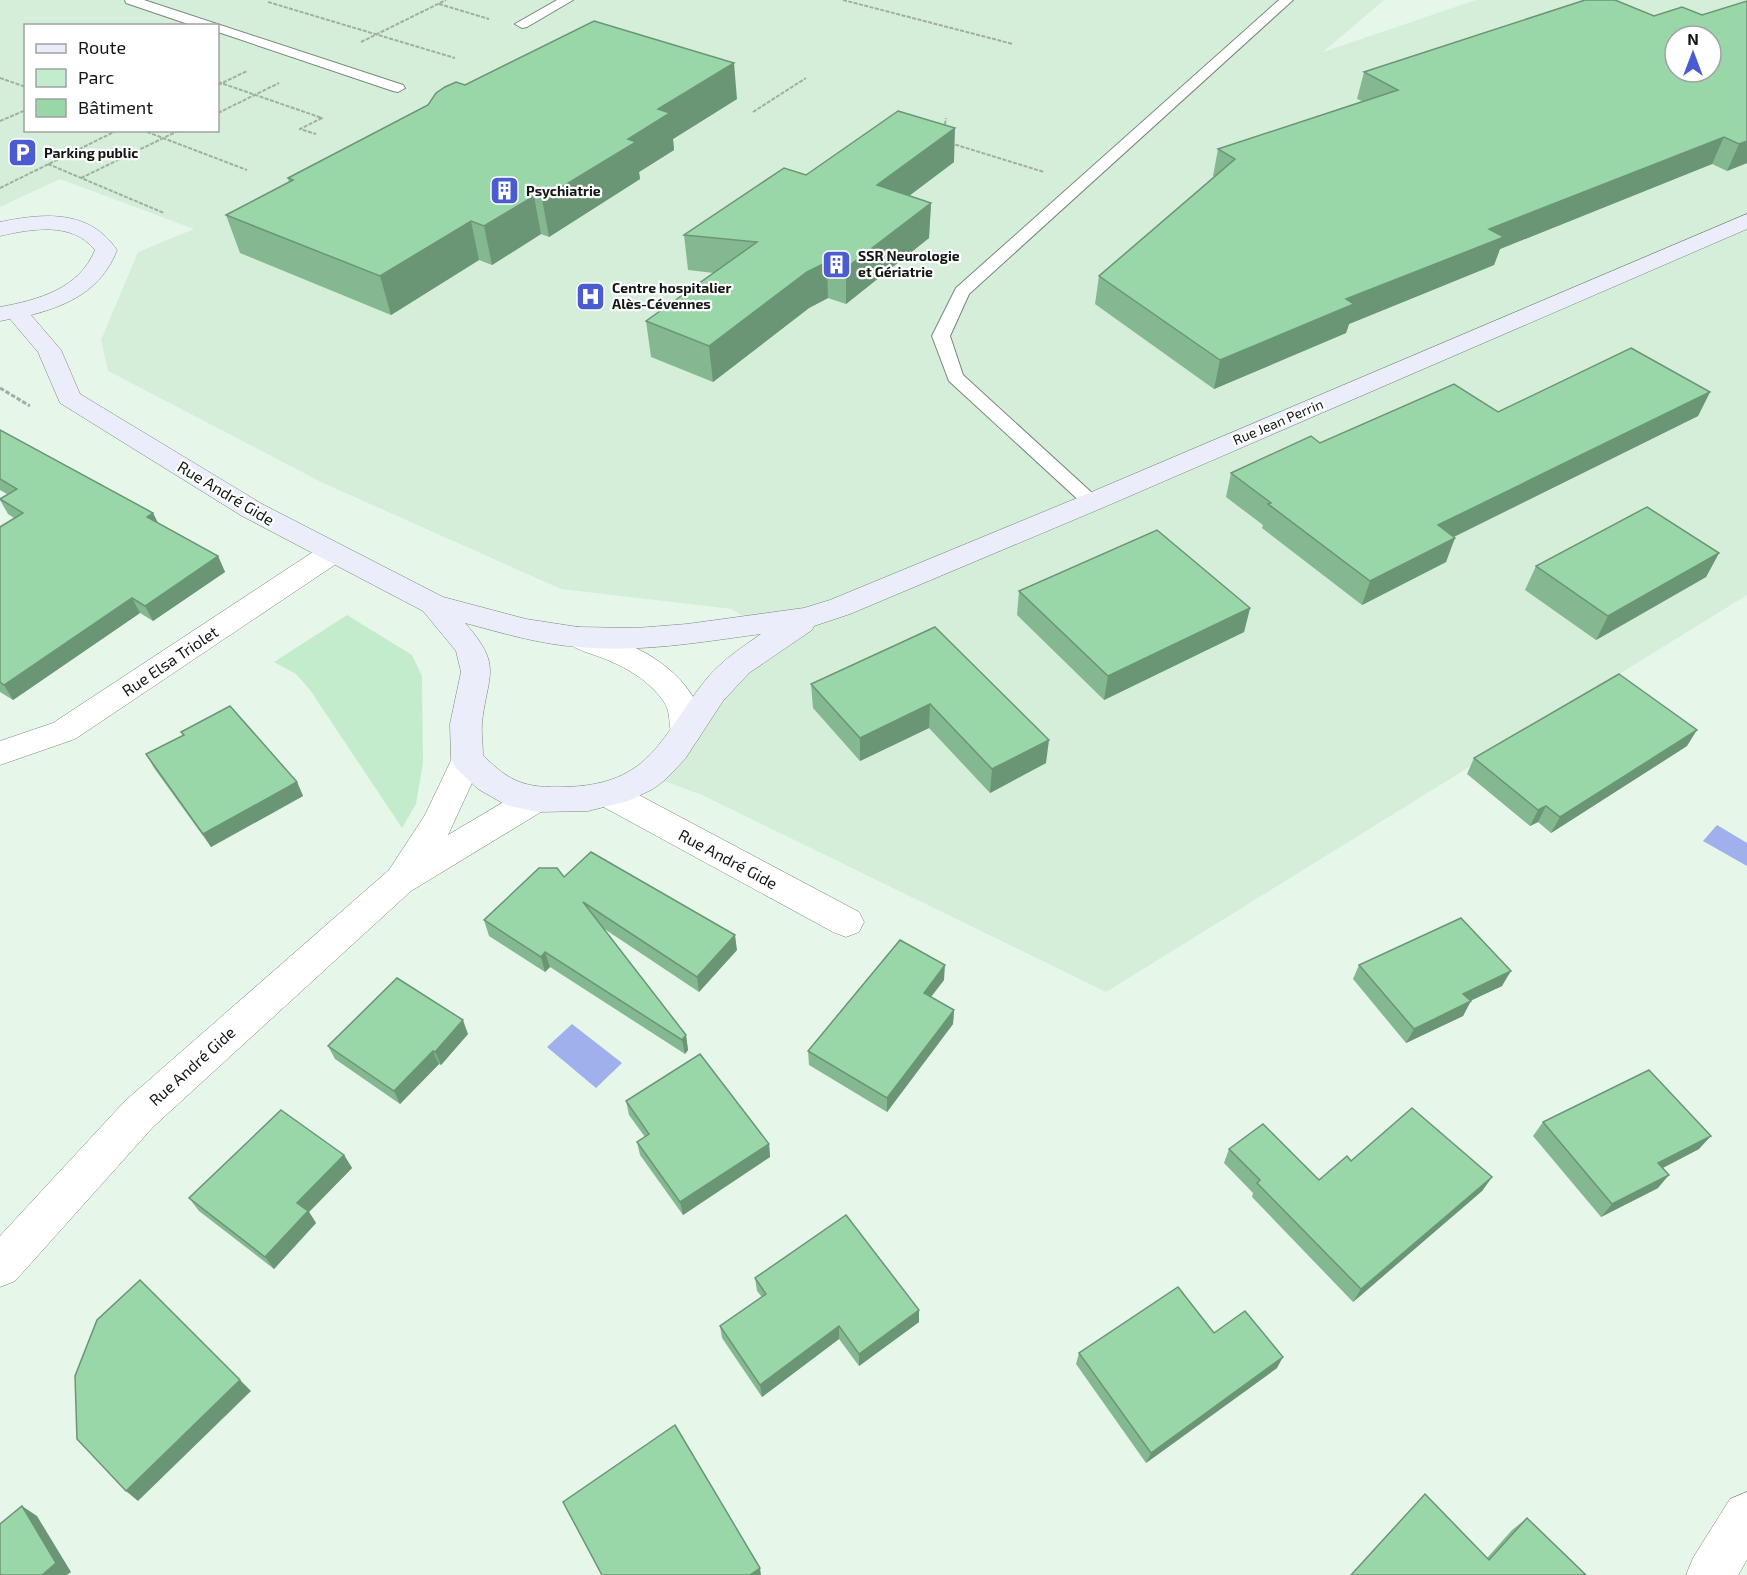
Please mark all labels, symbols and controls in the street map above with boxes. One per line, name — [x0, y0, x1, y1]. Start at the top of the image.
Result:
legend — [24, 24, 219, 132]
north arrow — [1663, 24, 1723, 84]
text: N — [1687, 29, 1699, 48]
text: Route — [78, 36, 126, 58]
text: Parc — [78, 66, 114, 88]
text: Bâtiment — [78, 96, 153, 118]
parking icon: Parking public — [7, 137, 39, 169]
place label: Parking public — [44, 144, 138, 161]
building icon: Psychiatrie — [489, 175, 521, 207]
place label: Psychiatrie — [526, 182, 601, 199]
place label: SSR Neurologie et Gériatrie — [858, 247, 960, 280]
building icon: SSR Neurologie et Gériatrie — [821, 248, 853, 280]
place label: Centre hospitalier Alès-Cévennes — [612, 279, 732, 312]
hospital icon: Centre hospitalier Alès-Cévennes — [575, 280, 607, 312]
street label: Rue Jean Perrin — [1230, 395, 1326, 448]
street label: Rue André Gide — [174, 456, 278, 529]
street label: Rue Elsa Triolet — [118, 621, 221, 700]
street label: Rue André Gide — [675, 824, 781, 893]
street label: Rue André Gide — [145, 1022, 239, 1109]

